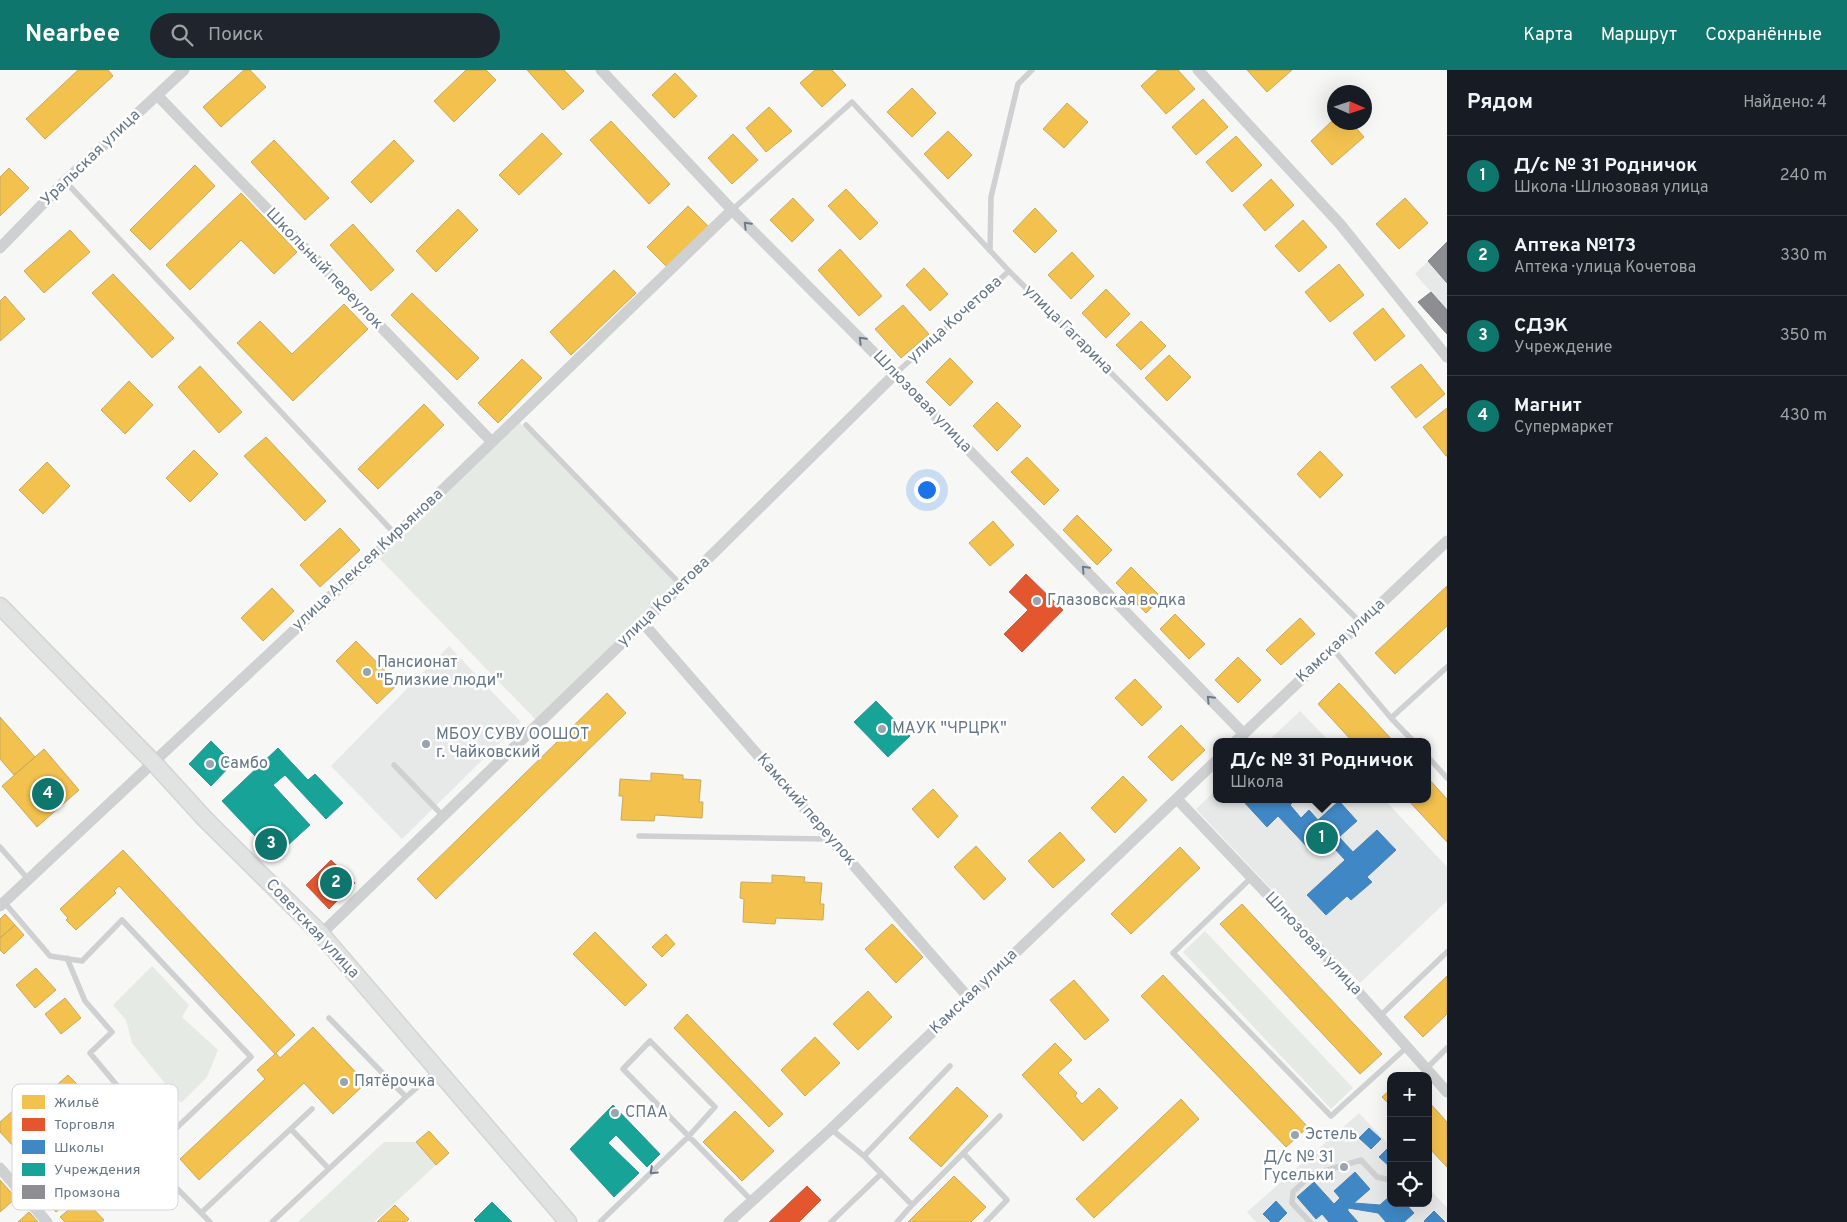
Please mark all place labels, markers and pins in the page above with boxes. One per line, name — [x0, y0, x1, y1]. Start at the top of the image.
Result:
place label: Глазовская водка — [1047, 591, 1186, 611]
marker: Глазовская водка — [1031, 595, 1043, 607]
place label: Пансионат "Близкие люди" — [377, 653, 503, 691]
marker: Пансионат "Близкие люди" — [361, 666, 373, 678]
place label: МАУК "ЧРЦРК" — [892, 719, 1007, 739]
marker: МАУК "ЧРЦРК" — [876, 723, 888, 735]
place label: МБОУ СУВУ ООШОТ г. Чайковский — [436, 725, 589, 763]
marker: МБОУ СУВУ ООШОТ г. Чайковский — [420, 738, 432, 750]
place label: Самбо — [220, 754, 268, 774]
marker: Самбо — [204, 758, 216, 770]
pin: 4 — [32, 775, 64, 813]
pin: 1 — [1306, 819, 1338, 857]
pin: 3 — [255, 825, 287, 863]
pin: 2 — [320, 864, 352, 902]
place label: Пятёрочка — [354, 1072, 435, 1092]
marker: Пятёрочка — [338, 1076, 350, 1088]
place label: СПАА — [625, 1103, 668, 1123]
marker: СПАА — [609, 1107, 621, 1119]
place label: Эстель — [1305, 1125, 1357, 1145]
marker: Эстель — [1289, 1129, 1301, 1141]
place label: Д/с № 31 Гусельки — [1263, 1148, 1334, 1186]
marker: Д/с № 31 Гусельки — [1338, 1161, 1350, 1173]

